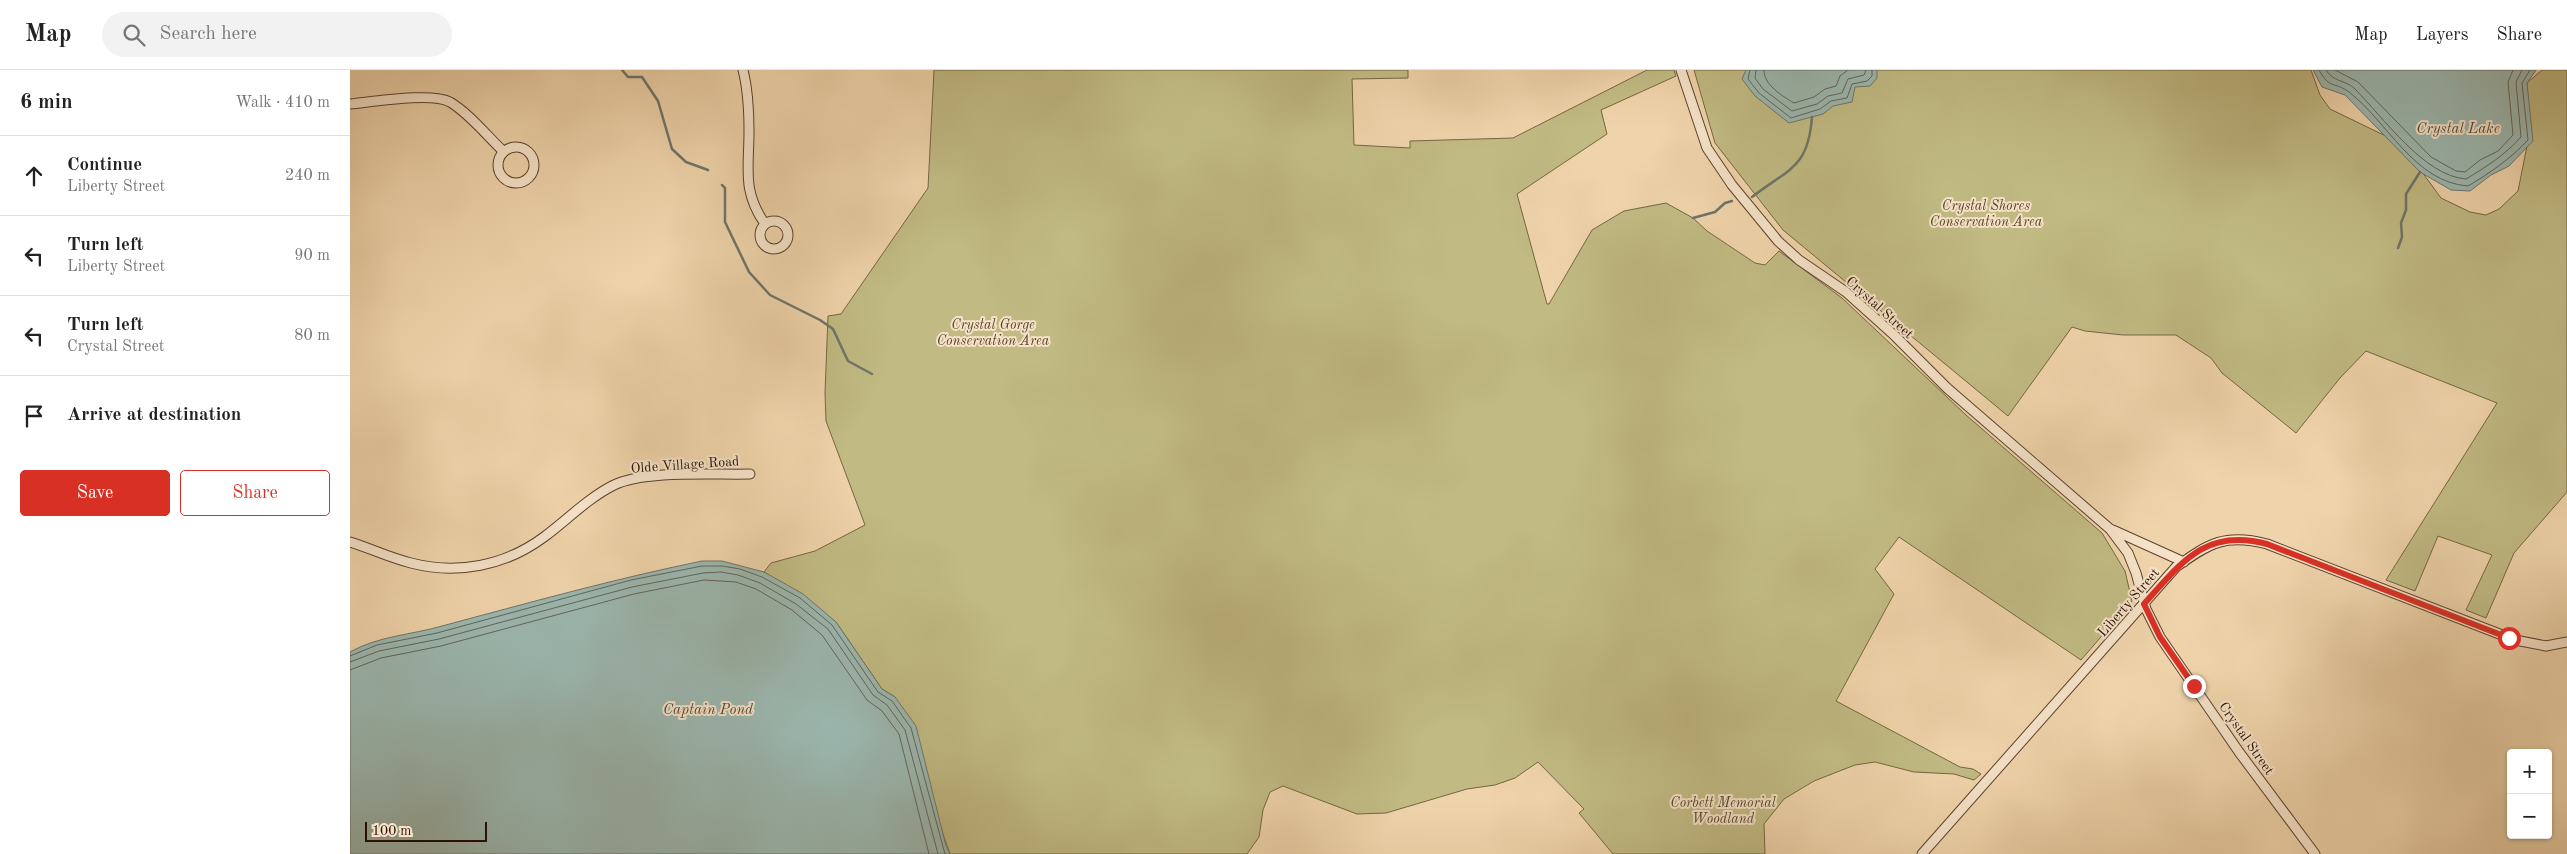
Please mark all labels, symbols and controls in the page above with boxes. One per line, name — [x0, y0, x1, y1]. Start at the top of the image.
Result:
search box — [102, 12, 452, 57]
icon: search — [120, 21, 148, 49]
text: Map — [25, 23, 72, 47]
text: Search here — [160, 25, 257, 44]
text: Map — [2354, 26, 2388, 44]
text: Layers — [2416, 26, 2468, 44]
text: Share — [2496, 26, 2542, 44]
text: 6 min — [20, 92, 73, 113]
text: Walk · 410 m — [235, 95, 330, 111]
water label: Crystal Lake — [2416, 122, 2500, 137]
text: Continue — [67, 156, 142, 175]
icon: ahead — [20, 162, 48, 190]
text: 240 m — [285, 168, 330, 184]
text: Liberty Street — [67, 179, 165, 195]
park label: Crystal Shores Conservation Area — [1930, 199, 2043, 229]
text: Turn left — [67, 236, 144, 255]
icon: left — [20, 242, 48, 270]
text: 90 m — [294, 248, 330, 264]
text: Liberty Street — [67, 259, 165, 275]
street label: Crystal Street — [1843, 274, 1916, 342]
text: Turn left — [67, 316, 144, 335]
park label: Crystal Gorge Conservation Area — [937, 318, 1050, 348]
icon: left — [20, 322, 48, 350]
text: 80 m — [294, 328, 330, 344]
text: Crystal Street — [67, 339, 164, 355]
icon: arrive — [20, 402, 48, 430]
text: Arrive at destination — [67, 406, 241, 425]
street label: Olde Village Road — [630, 454, 740, 476]
button: Save — [20, 470, 170, 516]
button: Share — [180, 470, 330, 516]
street label: Liberty Street — [2095, 566, 2162, 640]
route start — [2498, 627, 2521, 650]
route end — [2183, 675, 2206, 698]
street label: Crystal Street — [2216, 700, 2276, 778]
water label: Captain Pond — [663, 703, 754, 718]
map controls — [2507, 749, 2552, 839]
button: + — [2507, 749, 2552, 794]
button: − — [2507, 794, 2552, 839]
park label: Corbett Memorial Woodland — [1670, 796, 1776, 826]
scale bar — [365, 819, 488, 842]
text: 100 m — [372, 824, 411, 838]

